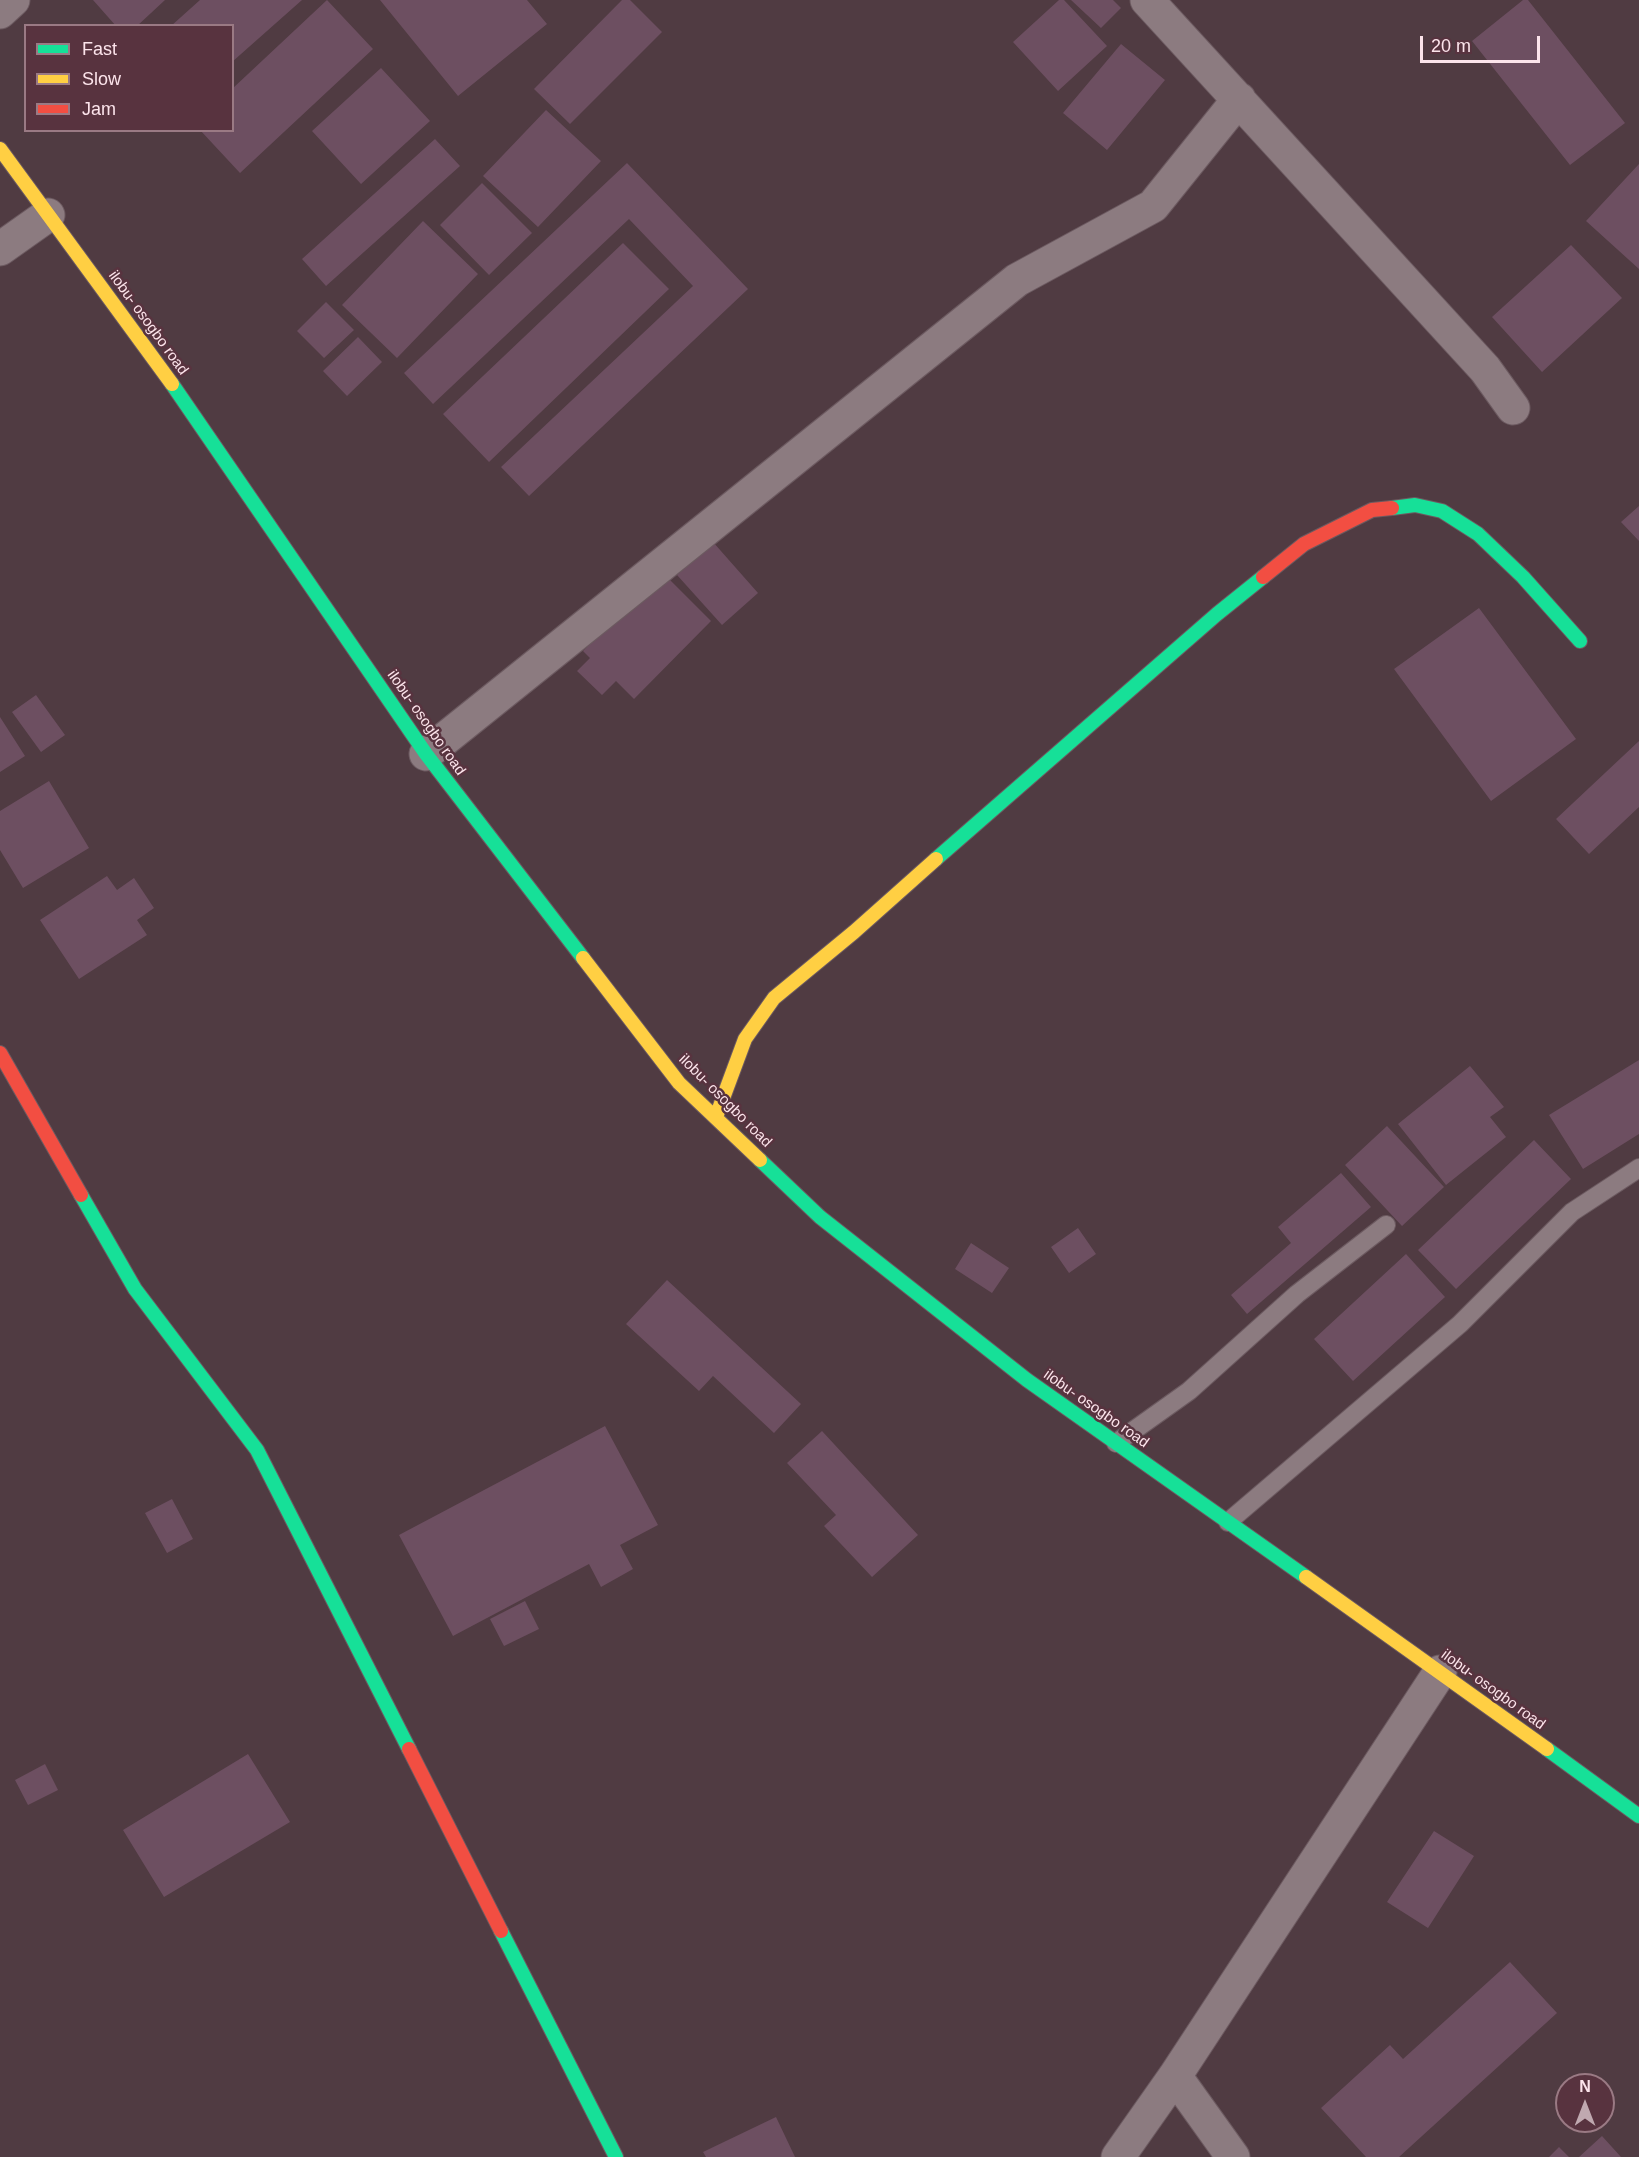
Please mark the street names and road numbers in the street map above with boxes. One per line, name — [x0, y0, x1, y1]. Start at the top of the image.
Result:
street label: ilobu- osogbo road — [104, 267, 192, 379]
street label: ilobu- osogbo road — [383, 667, 469, 779]
street label: ilobu- osogbo road — [675, 1051, 775, 1151]
street label: ilobu- osogbo road — [1040, 1366, 1152, 1452]
street label: ilobu- osogbo road — [1437, 1646, 1549, 1734]

